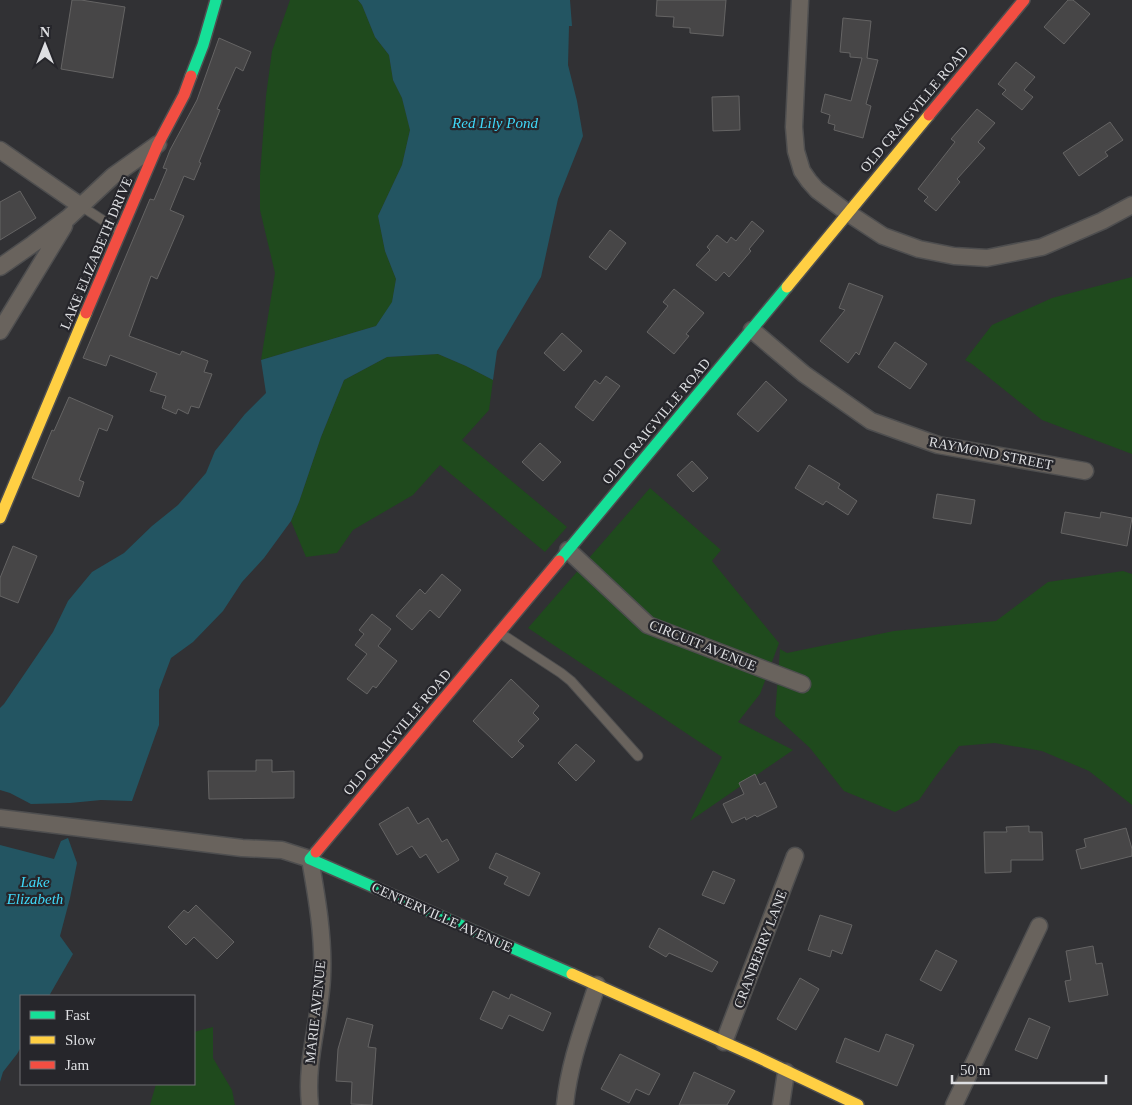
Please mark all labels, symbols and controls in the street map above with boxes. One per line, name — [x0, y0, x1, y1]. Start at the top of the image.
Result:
north arrow — [20, 20, 70, 70]
text: N — [40, 25, 50, 40]
street label: OLD CRAIGVILLE ROAD — [857, 43, 971, 175]
water label: Red Lily Pond — [451, 115, 538, 131]
street label: LAKE ELIZABETH DRIVE — [58, 175, 135, 332]
street label: OLD CRAIGVILLE ROAD — [599, 355, 713, 487]
street label: RAYMOND STREET — [928, 434, 1055, 473]
street label: CIRCUIT AVENUE — [647, 617, 759, 674]
street label: OLD CRAIGVILLE ROAD — [340, 666, 454, 798]
water label: Lake Elizabeth — [6, 874, 63, 907]
street label: CENTERVILLE AVENUE — [369, 880, 514, 955]
street label: CRANBERRY LANE — [731, 888, 790, 1010]
street label: MARIE AVENUE — [303, 960, 328, 1064]
legend — [20, 995, 195, 1085]
text: Fast — [65, 1007, 91, 1023]
text: Slow — [65, 1032, 96, 1048]
scale bar — [952, 1052, 1106, 1084]
text: Jam — [65, 1057, 89, 1073]
text: 50 m — [960, 1062, 991, 1078]

